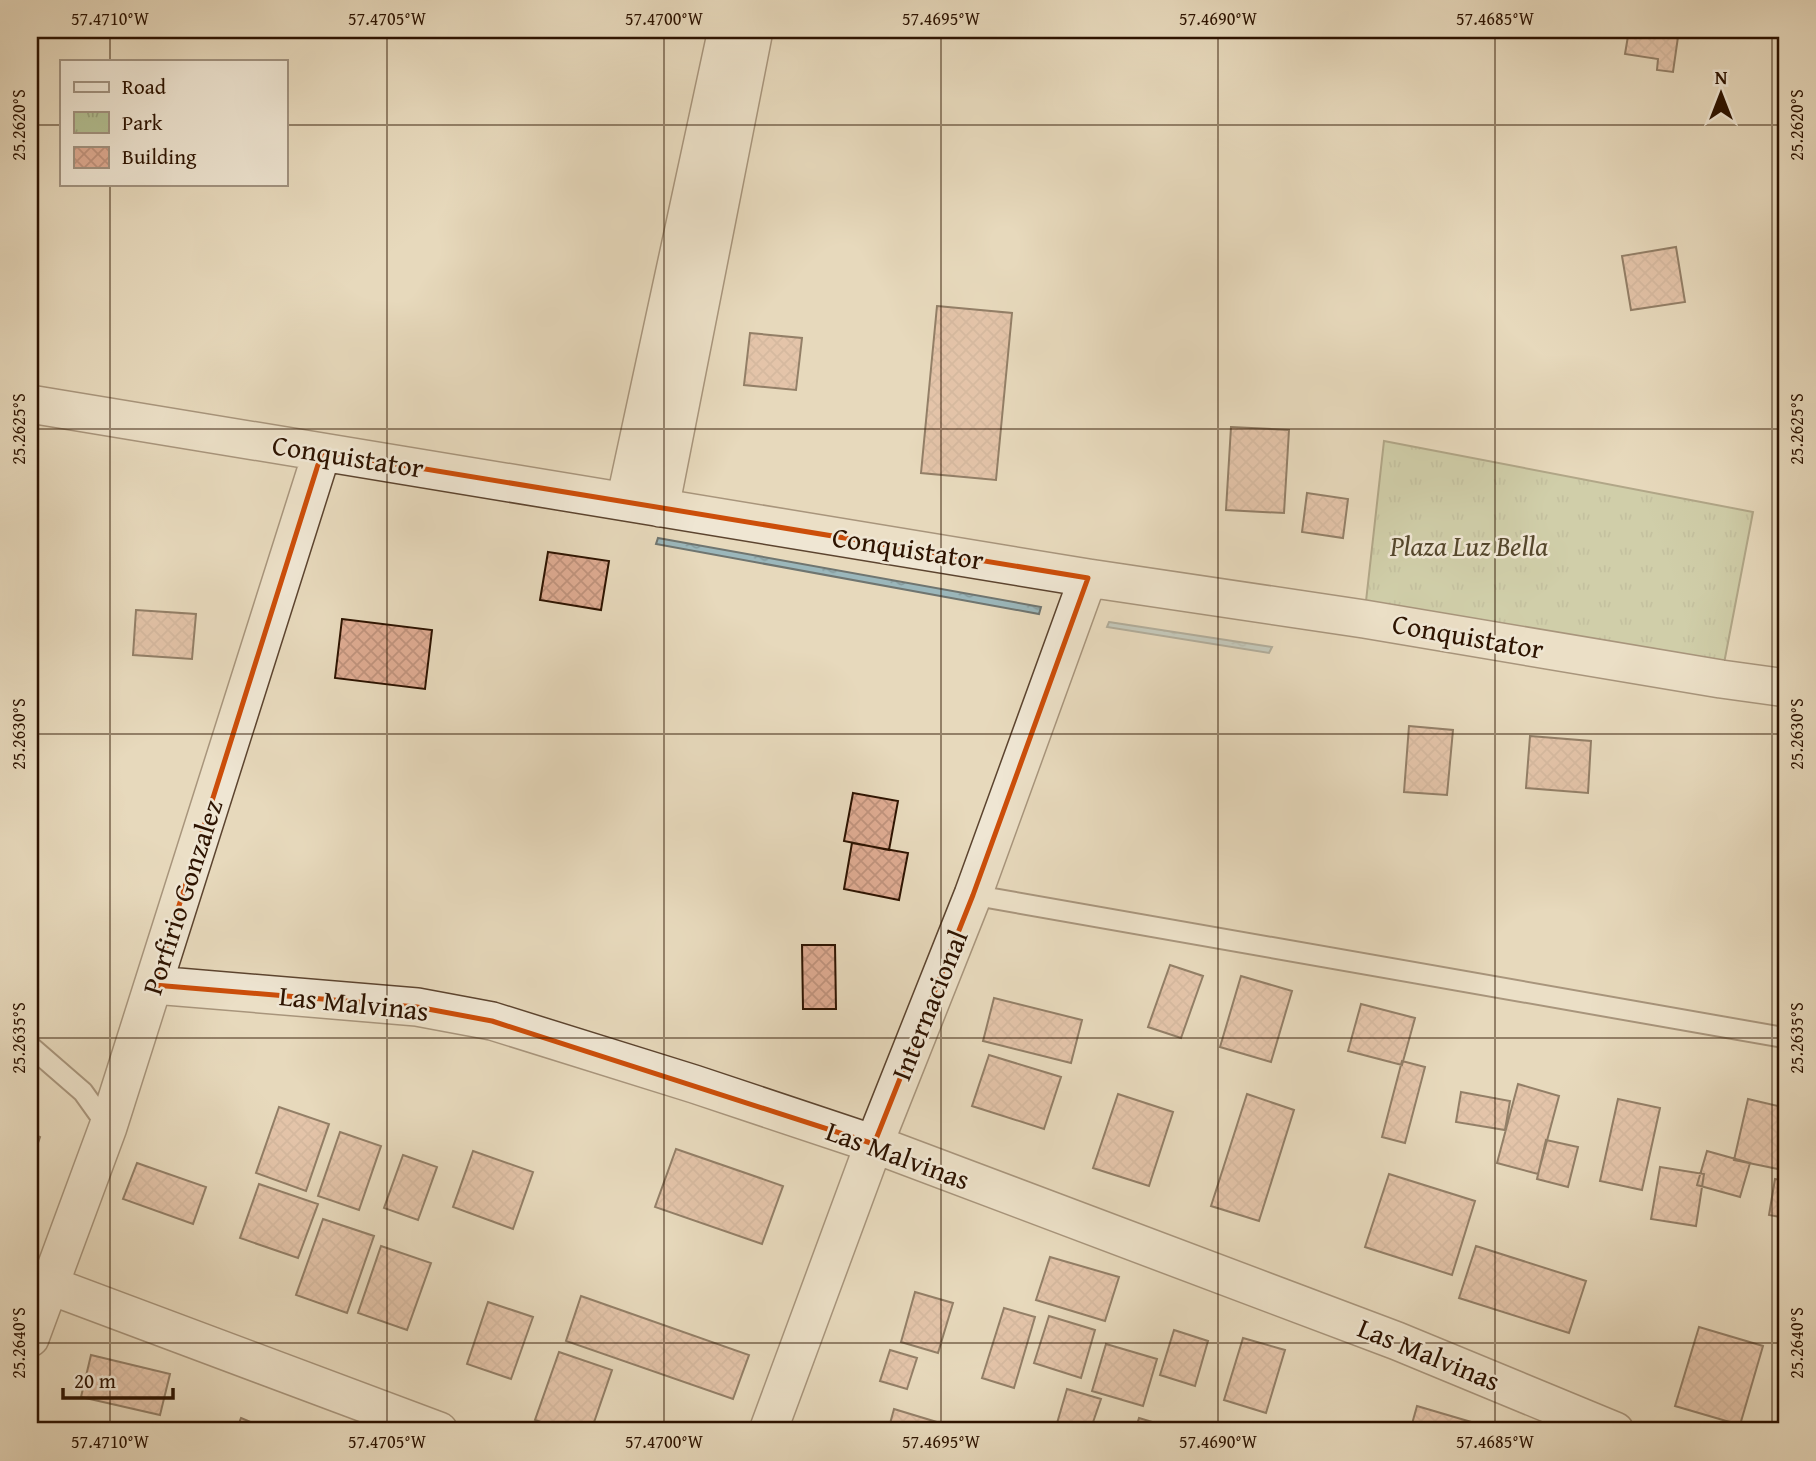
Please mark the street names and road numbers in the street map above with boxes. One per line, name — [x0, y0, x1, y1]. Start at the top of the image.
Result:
street label: Conquistator — [269, 423, 427, 488]
street label: Conquistator — [829, 515, 987, 580]
street label: Conquistator — [1389, 602, 1547, 669]
street label: Porfirio Gonzalez — [131, 794, 232, 1000]
street label: Internacional — [880, 923, 977, 1086]
street label: Las Malvinas — [277, 974, 431, 1031]
street label: Las Malvinas — [821, 1110, 976, 1199]
street label: Las Malvinas — [1352, 1306, 1506, 1401]

